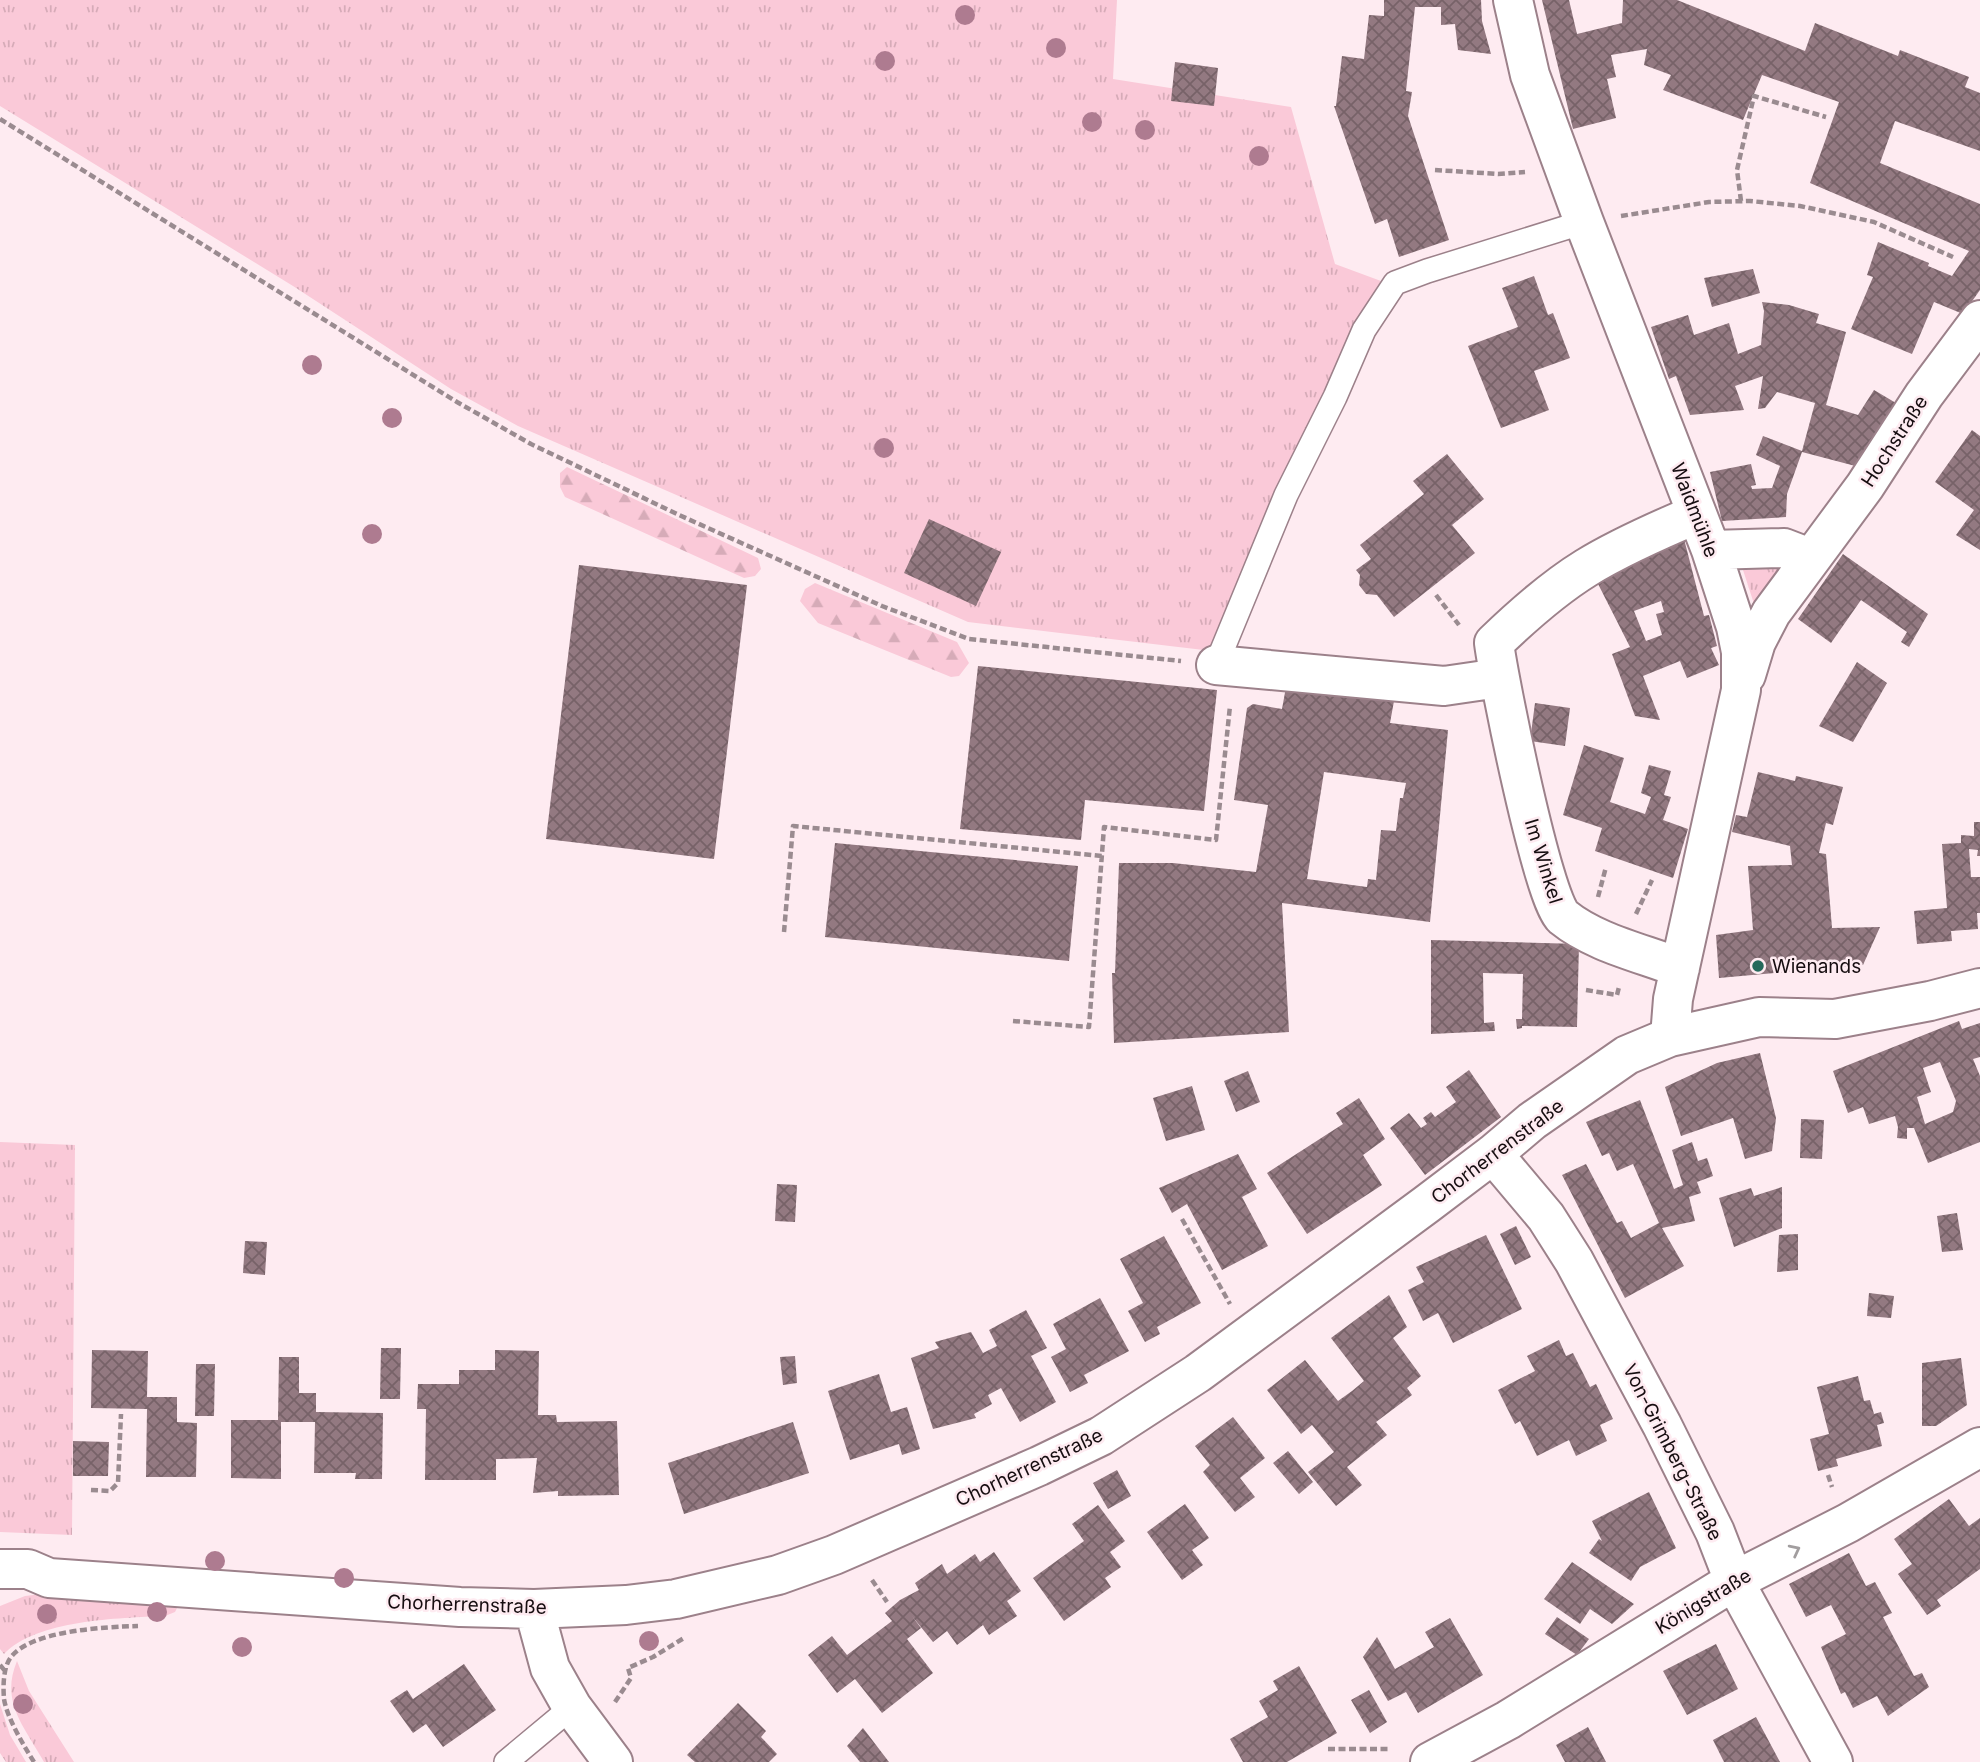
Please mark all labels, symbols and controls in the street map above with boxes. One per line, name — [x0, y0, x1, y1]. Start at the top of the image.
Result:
street label: Hochstraße — [1856, 391, 1933, 491]
street label: Waidmühle — [1666, 460, 1723, 561]
street label: Im Winkel — [1520, 816, 1567, 906]
place label: Wienands — [1772, 955, 1861, 978]
marker: Wienands — [1750, 958, 1766, 974]
street label: Chorherrenstraße — [1427, 1094, 1568, 1209]
street label: Von-Grimberg-Straße — [1618, 1360, 1727, 1544]
street label: Chorherrenstraße — [952, 1423, 1106, 1512]
one-way arrow — [1788, 1545, 1800, 1558]
street label: Königstraße — [1651, 1564, 1755, 1639]
street label: Chorherrenstraße — [387, 1590, 547, 1619]

